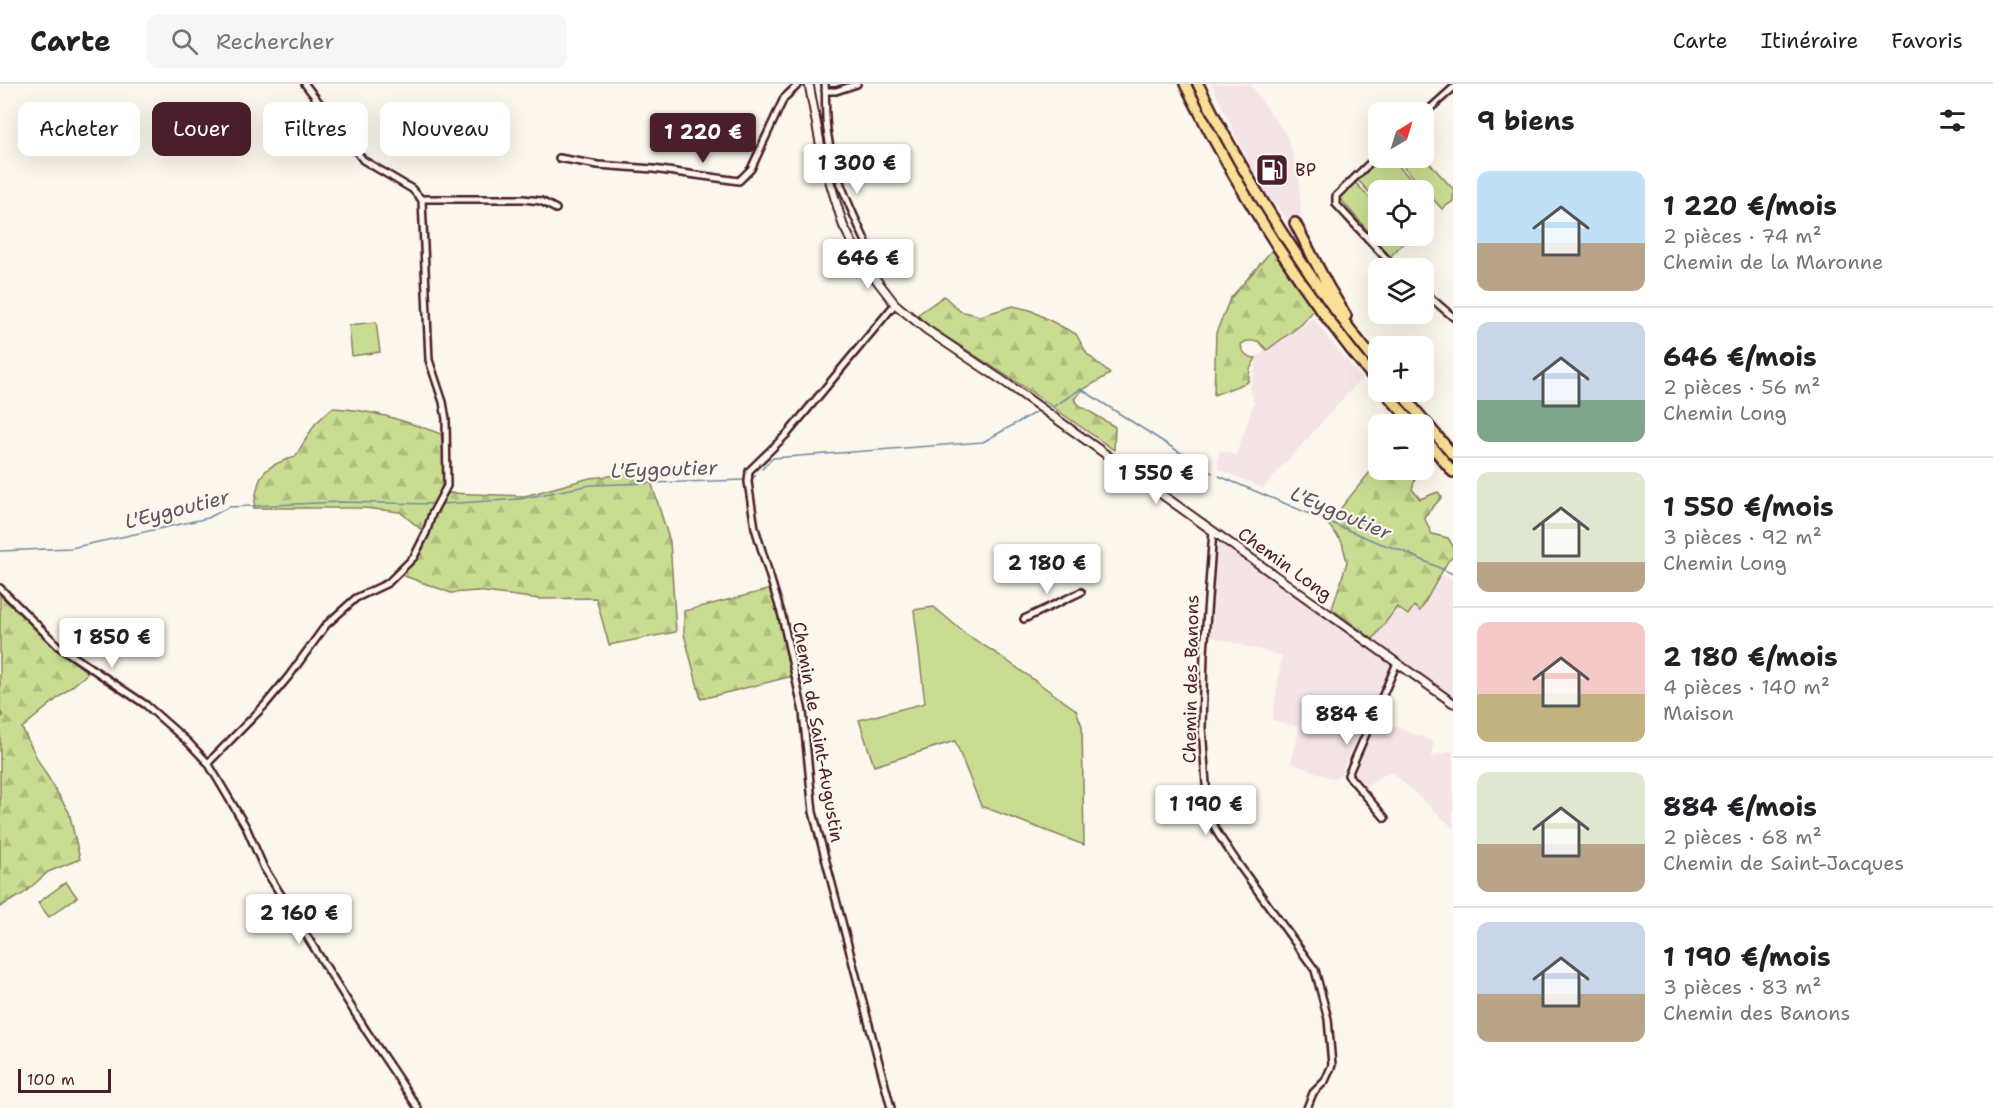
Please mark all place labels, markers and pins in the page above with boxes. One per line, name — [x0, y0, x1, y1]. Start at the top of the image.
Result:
pin: 1 220 € — [648, 113, 758, 164]
pin: 1 300 € — [802, 144, 912, 195]
fuel station icon: BP — [1254, 152, 1290, 188]
place label: BP — [1295, 158, 1316, 182]
pin: 646 € — [826, 239, 910, 290]
pin: 1 550 € — [1101, 454, 1211, 505]
pin: 2 180 € — [992, 544, 1102, 595]
pin: 1 850 € — [57, 618, 167, 669]
pin: 884 € — [1305, 695, 1389, 746]
pin: 1 190 € — [1151, 785, 1261, 836]
pin: 2 160 € — [244, 894, 354, 945]

